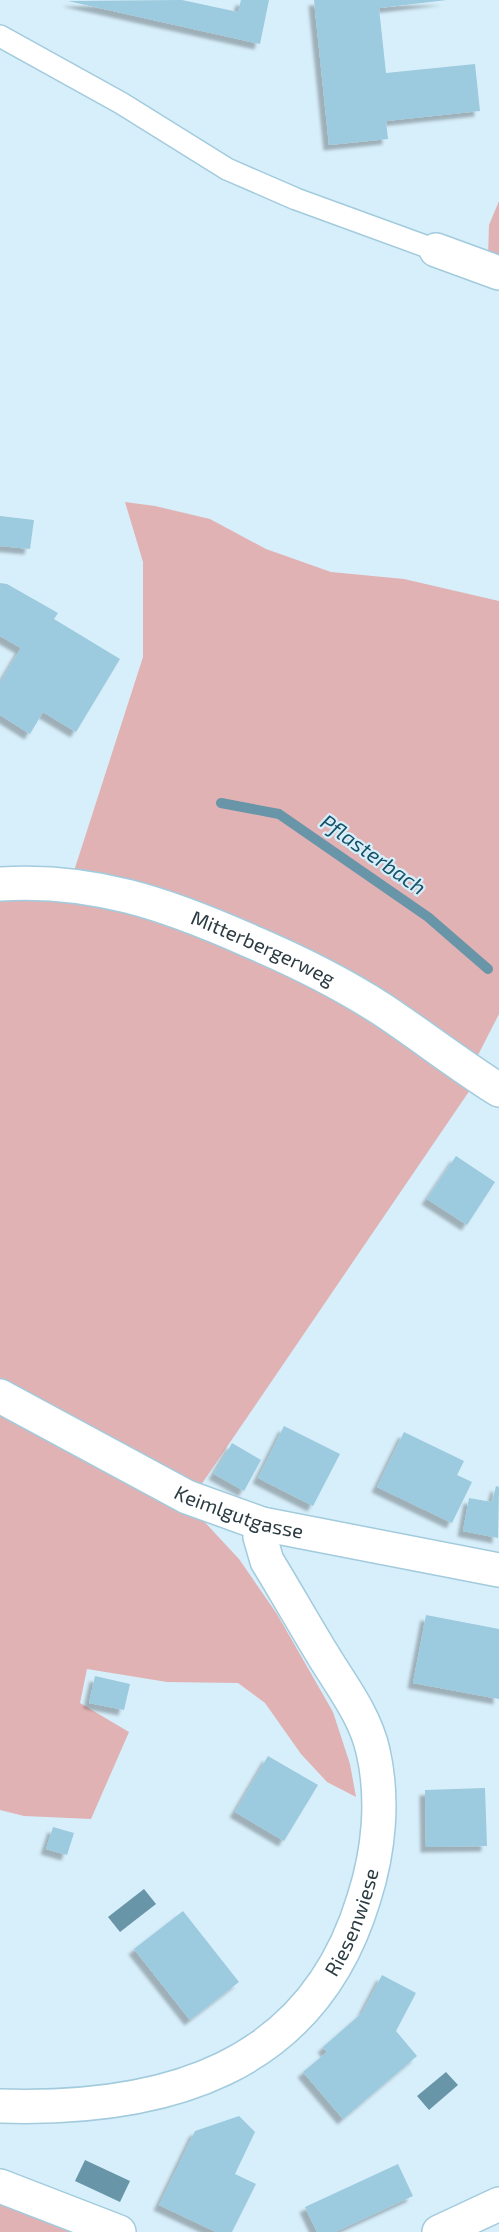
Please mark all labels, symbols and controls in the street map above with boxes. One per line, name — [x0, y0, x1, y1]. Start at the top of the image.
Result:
water label: Pflasterbach — [316, 808, 431, 899]
street label: Mitterbergerweg — [188, 905, 339, 990]
street label: Keimlgutgasse — [171, 1480, 306, 1543]
street label: Riesenwiese — [319, 1866, 383, 1980]

